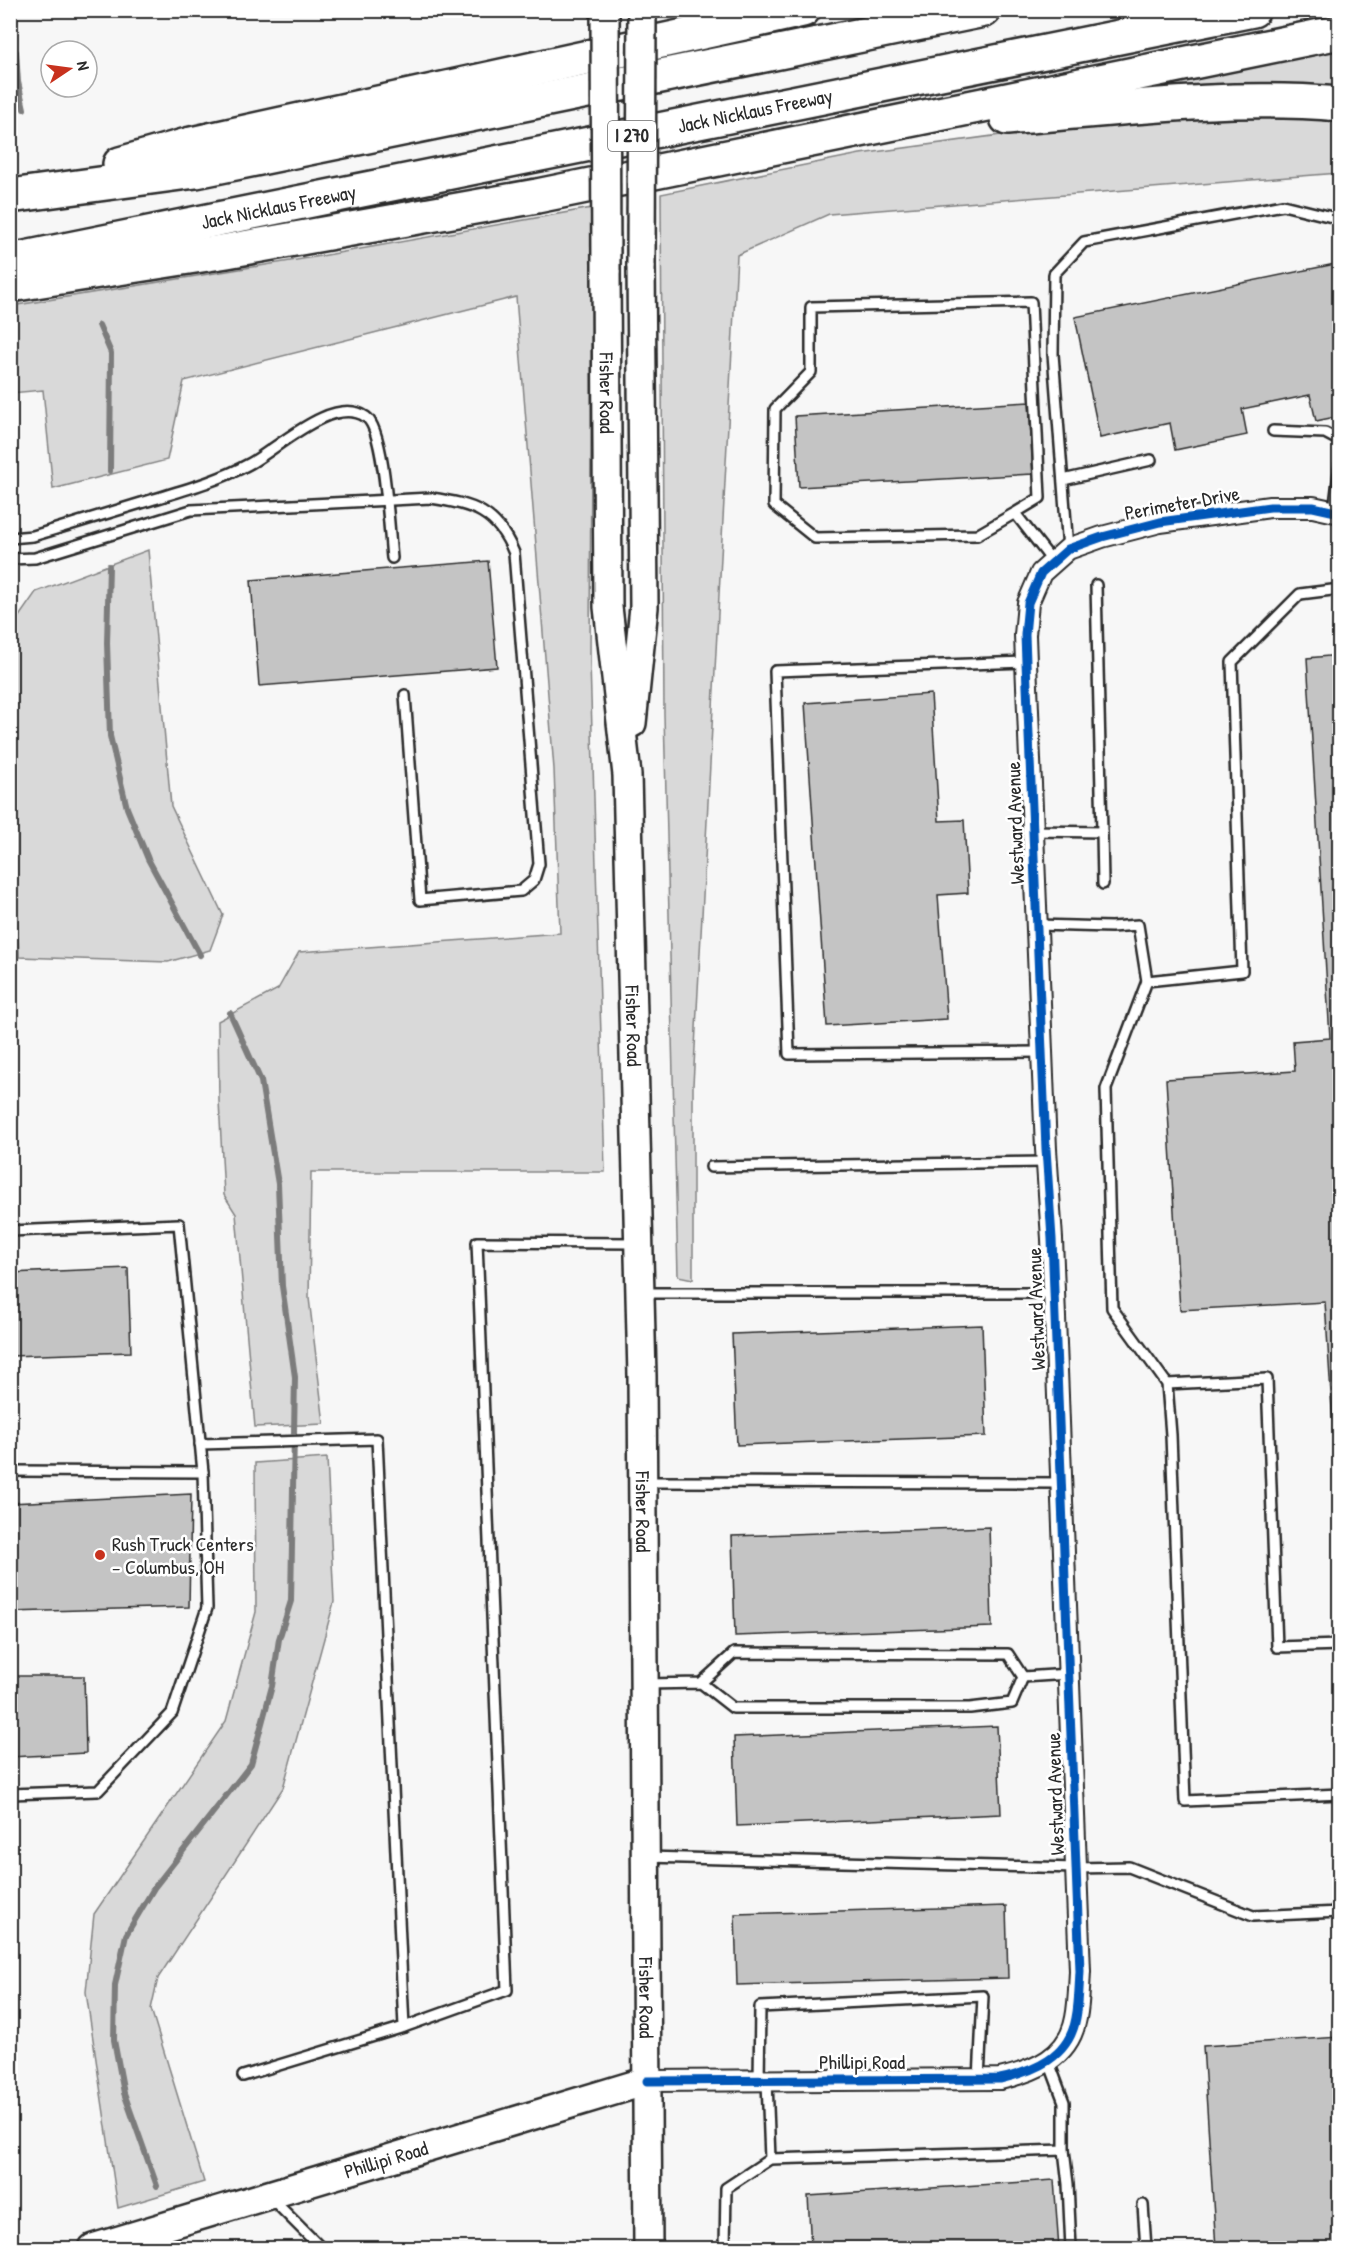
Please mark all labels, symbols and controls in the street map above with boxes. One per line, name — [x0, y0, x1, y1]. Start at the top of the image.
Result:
north arrow — [39, 39, 99, 99]
text: N — [72, 59, 95, 73]
street label: Jack Nicklaus Freeway — [675, 81, 835, 139]
road number: I 270 — [608, 121, 656, 151]
street label: Jack Nicklaus Freeway — [199, 177, 358, 235]
street label: Fisher Road — [593, 351, 621, 434]
street label: Perimeter Drive — [1122, 479, 1241, 526]
street label: Westward Avenue — [999, 761, 1030, 885]
street label: Fisher Road — [619, 984, 648, 1067]
street label: Westward Avenue — [1020, 1247, 1051, 1371]
street label: Fisher Road — [630, 1470, 657, 1553]
place label: Rush Truck Centers – Columbus, OH — [112, 1530, 254, 1580]
marker: Rush Truck Centers – Columbus, OH — [93, 1548, 107, 1562]
street label: Westward Avenue — [1039, 1732, 1070, 1856]
street label: Fisher Road — [633, 1956, 661, 2039]
street label: Phillipi Road — [819, 2048, 905, 2075]
street label: Phillipi Road — [341, 2134, 431, 2185]

